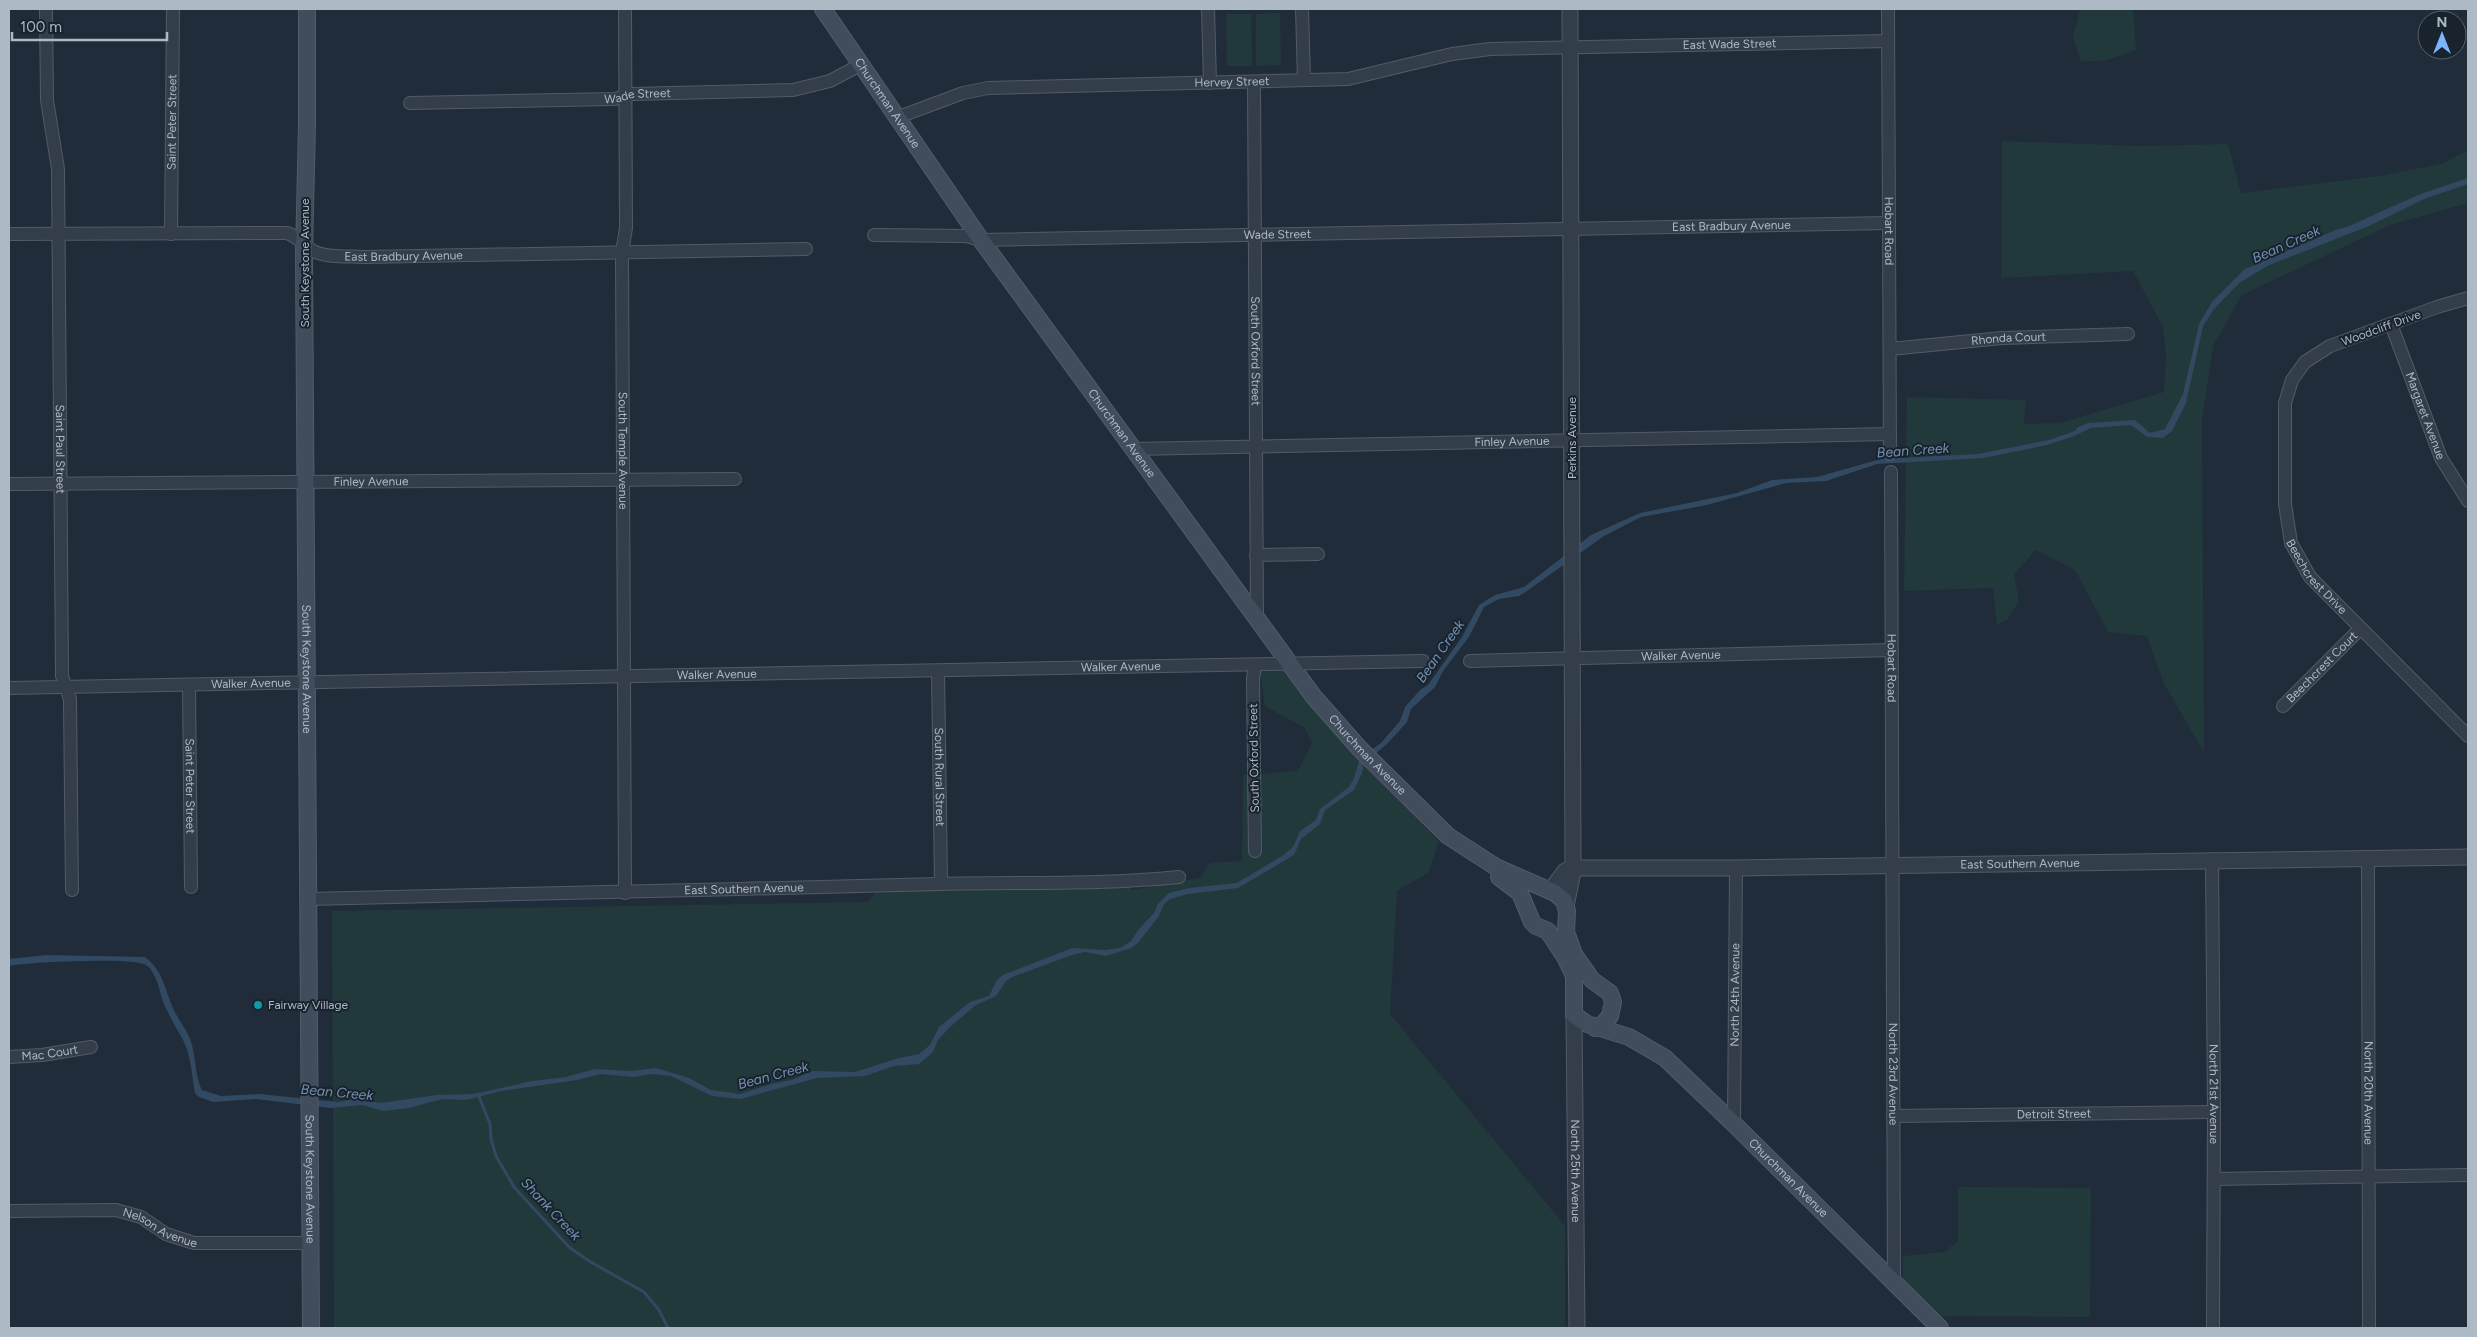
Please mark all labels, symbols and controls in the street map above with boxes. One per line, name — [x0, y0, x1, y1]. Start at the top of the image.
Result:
scale bar — [12, 10, 168, 42]
north arrow — [2417, 10, 2467, 60]
text: N — [2437, 14, 2447, 31]
text: 100 m — [20, 18, 62, 36]
street label: East Wade Street — [1683, 36, 1777, 52]
street label: Churchman Avenue — [852, 55, 923, 151]
street label: Saint Peter Street — [165, 74, 179, 170]
street label: Hervey Street — [1194, 74, 1270, 90]
street label: Wade Street — [604, 86, 672, 106]
street label: Hobart Road — [1882, 197, 1896, 265]
street label: South Keystone Avenue — [298, 198, 312, 328]
street label: East Bradbury Avenue — [1672, 218, 1791, 234]
water label: Bean Creek — [2250, 221, 2324, 267]
street label: Wade Street — [1244, 227, 1312, 242]
street label: East Bradbury Avenue — [344, 248, 463, 264]
street label: South Oxford Street — [1248, 296, 1263, 406]
street label: Woodcliff Drive — [2339, 307, 2423, 349]
street label: Rhonda Court — [1970, 330, 2047, 348]
street label: Margaret Avenue — [2403, 370, 2448, 462]
street label: Churchman Avenue — [1085, 386, 1159, 481]
street label: South Temple Avenue — [616, 392, 630, 510]
street label: Perkins Avenue — [1565, 397, 1579, 479]
street label: Saint Paul Street — [53, 404, 68, 494]
street label: Finley Avenue — [1474, 434, 1550, 449]
water label: Bean Creek — [1876, 439, 1951, 462]
street label: Finley Avenue — [333, 474, 409, 489]
street label: Beechcrest Drive — [2283, 537, 2350, 617]
street label: South Keystone Avenue — [299, 604, 314, 734]
water label: Bean Creek — [1413, 616, 1469, 686]
street label: Beechcrest Court — [2283, 628, 2361, 706]
street label: Hobart Road — [1885, 634, 1899, 702]
street label: Walker Avenue — [1641, 647, 1721, 664]
street label: Walker Avenue — [1081, 659, 1161, 675]
street label: Walker Avenue — [677, 667, 757, 682]
street label: Walker Avenue — [211, 676, 291, 691]
street label: South Oxford Street — [1246, 703, 1262, 813]
street label: Churchman Avenue — [1326, 712, 1409, 798]
street label: South Rural Street — [932, 727, 947, 827]
street label: Saint Peter Street — [183, 738, 197, 834]
street label: East Southern Avenue — [1960, 856, 2080, 872]
street label: East Southern Avenue — [684, 880, 804, 897]
street label: North 24th Avenue — [1728, 943, 1742, 1047]
place label: Fairway Village — [268, 998, 349, 1012]
marker: Fairway Village — [252, 999, 264, 1011]
street label: North 23rd Avenue — [1886, 1023, 1900, 1126]
street label: North 20th Avenue — [2361, 1041, 2376, 1145]
street label: Mac Court — [21, 1042, 79, 1063]
street label: North 21st Avenue — [2206, 1044, 2221, 1144]
water label: Bean Creek — [736, 1058, 812, 1093]
water label: Bean Creek — [300, 1081, 375, 1104]
street label: Detroit Street — [2017, 1107, 2092, 1121]
street label: South Keystone Avenue — [303, 1114, 317, 1244]
street label: North 25th Avenue — [1568, 1119, 1583, 1223]
street label: Churchman Avenue — [1746, 1136, 1831, 1220]
water label: Shank Creek — [517, 1174, 585, 1245]
street label: Nelson Avenue — [121, 1205, 199, 1251]

